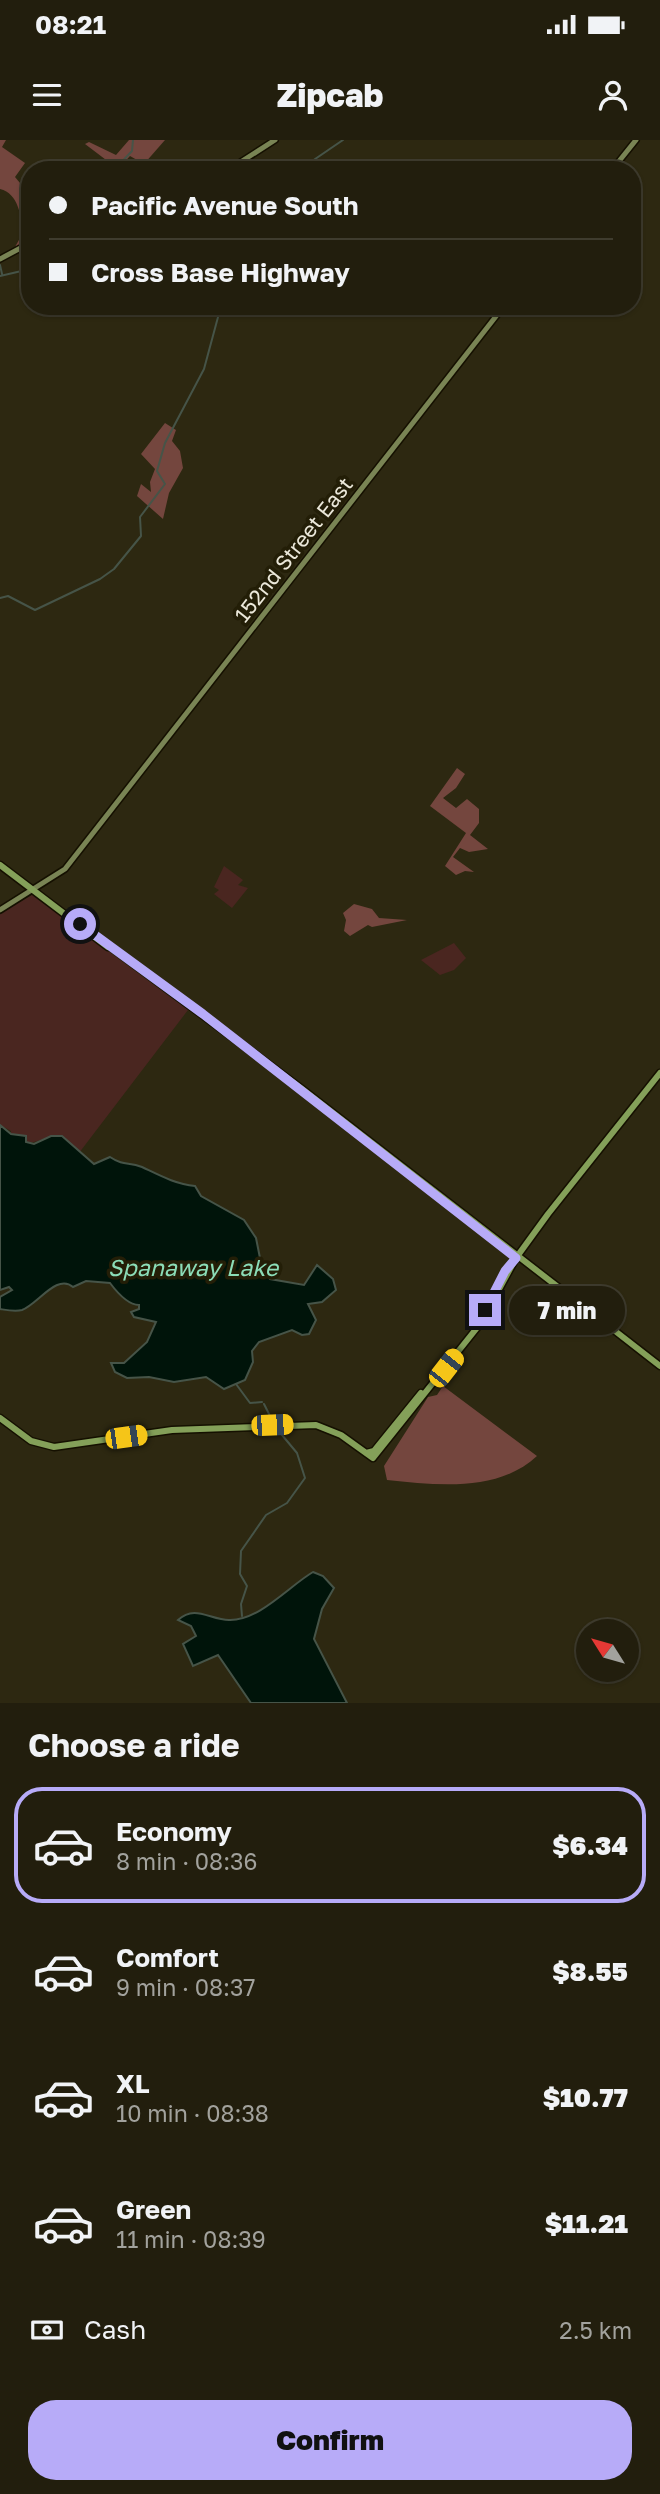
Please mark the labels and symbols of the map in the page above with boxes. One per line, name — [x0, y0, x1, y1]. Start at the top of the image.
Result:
street label: 152nd Street East — [228, 472, 358, 627]
route start — [64, 908, 96, 940]
water label: Spanaway Lake — [108, 1253, 280, 1281]
callout: 7 min — [510, 1286, 625, 1334]
route end — [469, 1294, 501, 1326]
car — [425, 1345, 468, 1391]
car — [251, 1414, 294, 1436]
car — [104, 1424, 149, 1450]
north arrow — [576, 1619, 639, 1682]

